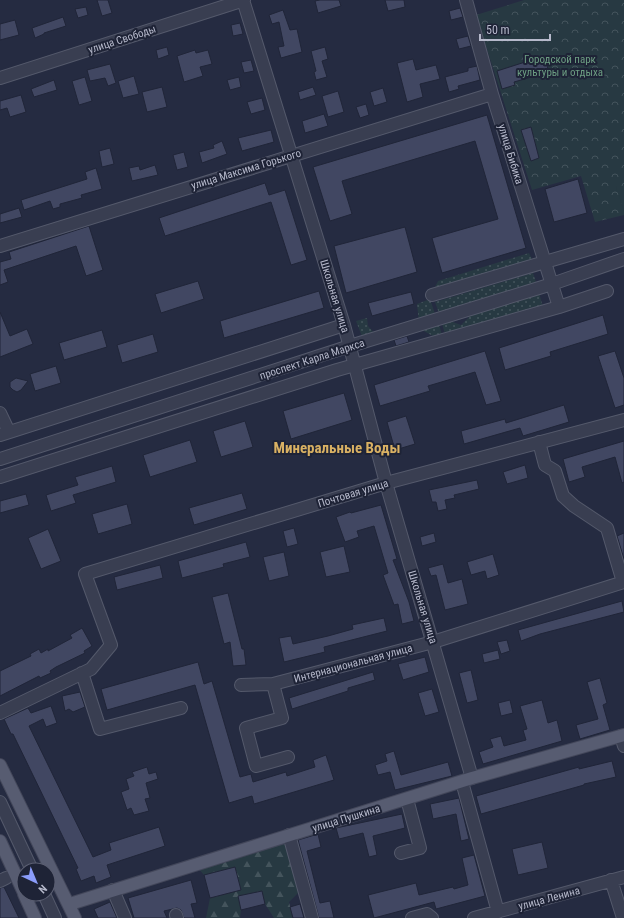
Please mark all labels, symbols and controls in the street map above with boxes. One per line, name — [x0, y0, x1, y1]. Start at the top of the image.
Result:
scale bar — [480, 16, 550, 42]
street label: улица Свободы — [87, 22, 158, 57]
text: 50 m — [486, 23, 510, 37]
park label: Городской парк культуры и отдыха — [517, 53, 603, 79]
street label: улица Бибика — [495, 123, 526, 186]
street label: улица Максима Горького — [190, 146, 303, 192]
street label: Школьная улица — [317, 258, 352, 334]
street label: проспект Карла Маркса — [258, 336, 366, 383]
district label: Минеральные Воды — [274, 439, 400, 457]
street label: Почтовая улица — [316, 477, 390, 510]
street label: Школьная улица — [405, 569, 440, 645]
street label: Интернациональная улица — [292, 641, 414, 686]
street label: улица Пушкина — [311, 802, 382, 835]
north arrow — [16, 862, 56, 902]
text: N — [35, 882, 50, 896]
street label: улица Ленина — [517, 884, 581, 913]

